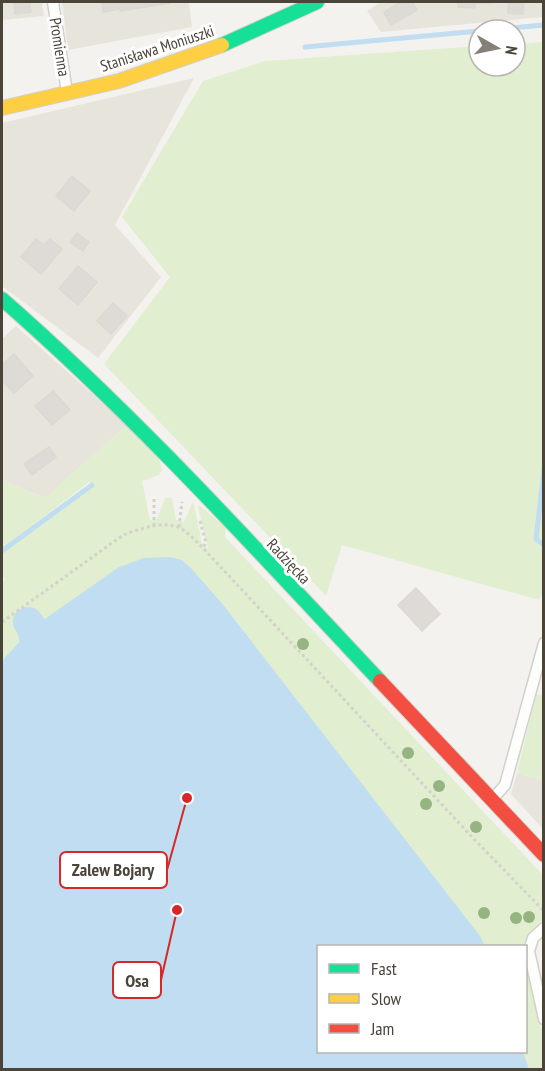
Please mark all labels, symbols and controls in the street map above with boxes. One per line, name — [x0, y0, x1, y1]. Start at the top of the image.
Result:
street label: Promienna — [46, 16, 74, 78]
north arrow — [467, 18, 527, 78]
street label: Stanisława Moniuszki — [98, 20, 216, 76]
text: N — [501, 45, 522, 56]
street label: Radzięcka — [263, 534, 315, 588]
callout: Zalew Bojary — [60, 852, 167, 888]
text: Zalew Bojary — [72, 858, 155, 881]
legend — [317, 945, 527, 1053]
text: Fast — [371, 957, 397, 980]
callout: Osa — [113, 962, 161, 998]
text: Osa — [125, 969, 149, 992]
text: Slow — [371, 987, 402, 1010]
text: Jam — [370, 1017, 394, 1040]

